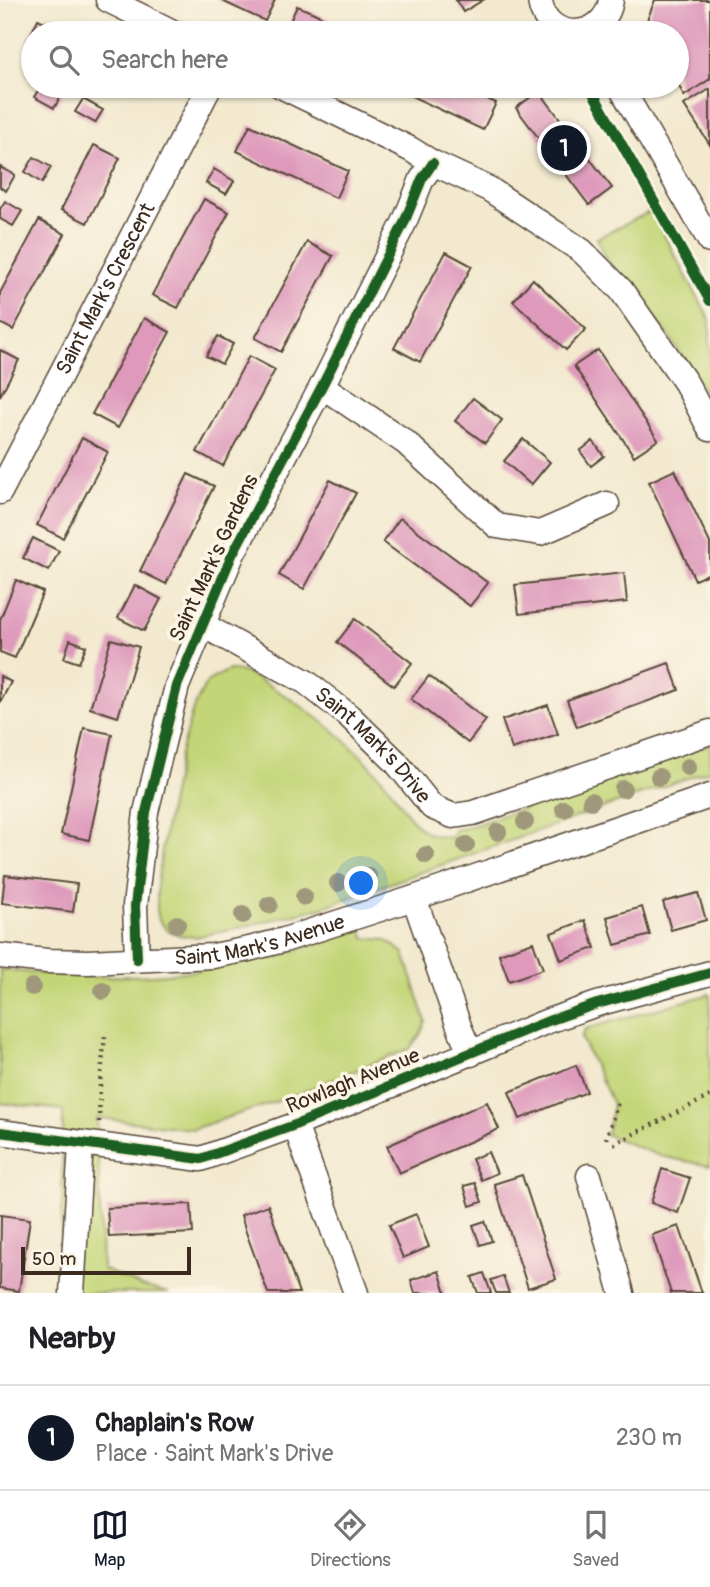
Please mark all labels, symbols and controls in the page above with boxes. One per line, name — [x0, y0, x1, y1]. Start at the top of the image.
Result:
search box — [21, 21, 689, 98]
icon: search — [45, 41, 83, 79]
text: Search here — [101, 44, 228, 76]
pin: 1 — [541, 122, 587, 174]
street label: Saint Mark's Crescent — [50, 197, 161, 379]
street label: Saint Mark's Gardens — [163, 469, 265, 646]
street label: Saint Mark's Drive — [309, 681, 437, 809]
your location — [344, 866, 378, 900]
street label: Saint Mark's Avenue — [174, 908, 349, 971]
street label: Rowlagh Avenue — [282, 1042, 424, 1120]
scale bar — [21, 1244, 191, 1276]
text: 50 m — [32, 1247, 76, 1271]
text: Nearby — [28, 1320, 115, 1357]
text: Chaplain's Row — [95, 1407, 254, 1439]
text: 1 — [47, 1423, 56, 1452]
text: 230 m — [616, 1423, 682, 1452]
text: Place · Saint Mark's Drive — [95, 1439, 333, 1468]
tab: Map — [91, 1506, 129, 1572]
tab: Directions — [310, 1506, 391, 1572]
tab: Saved — [572, 1506, 619, 1572]

